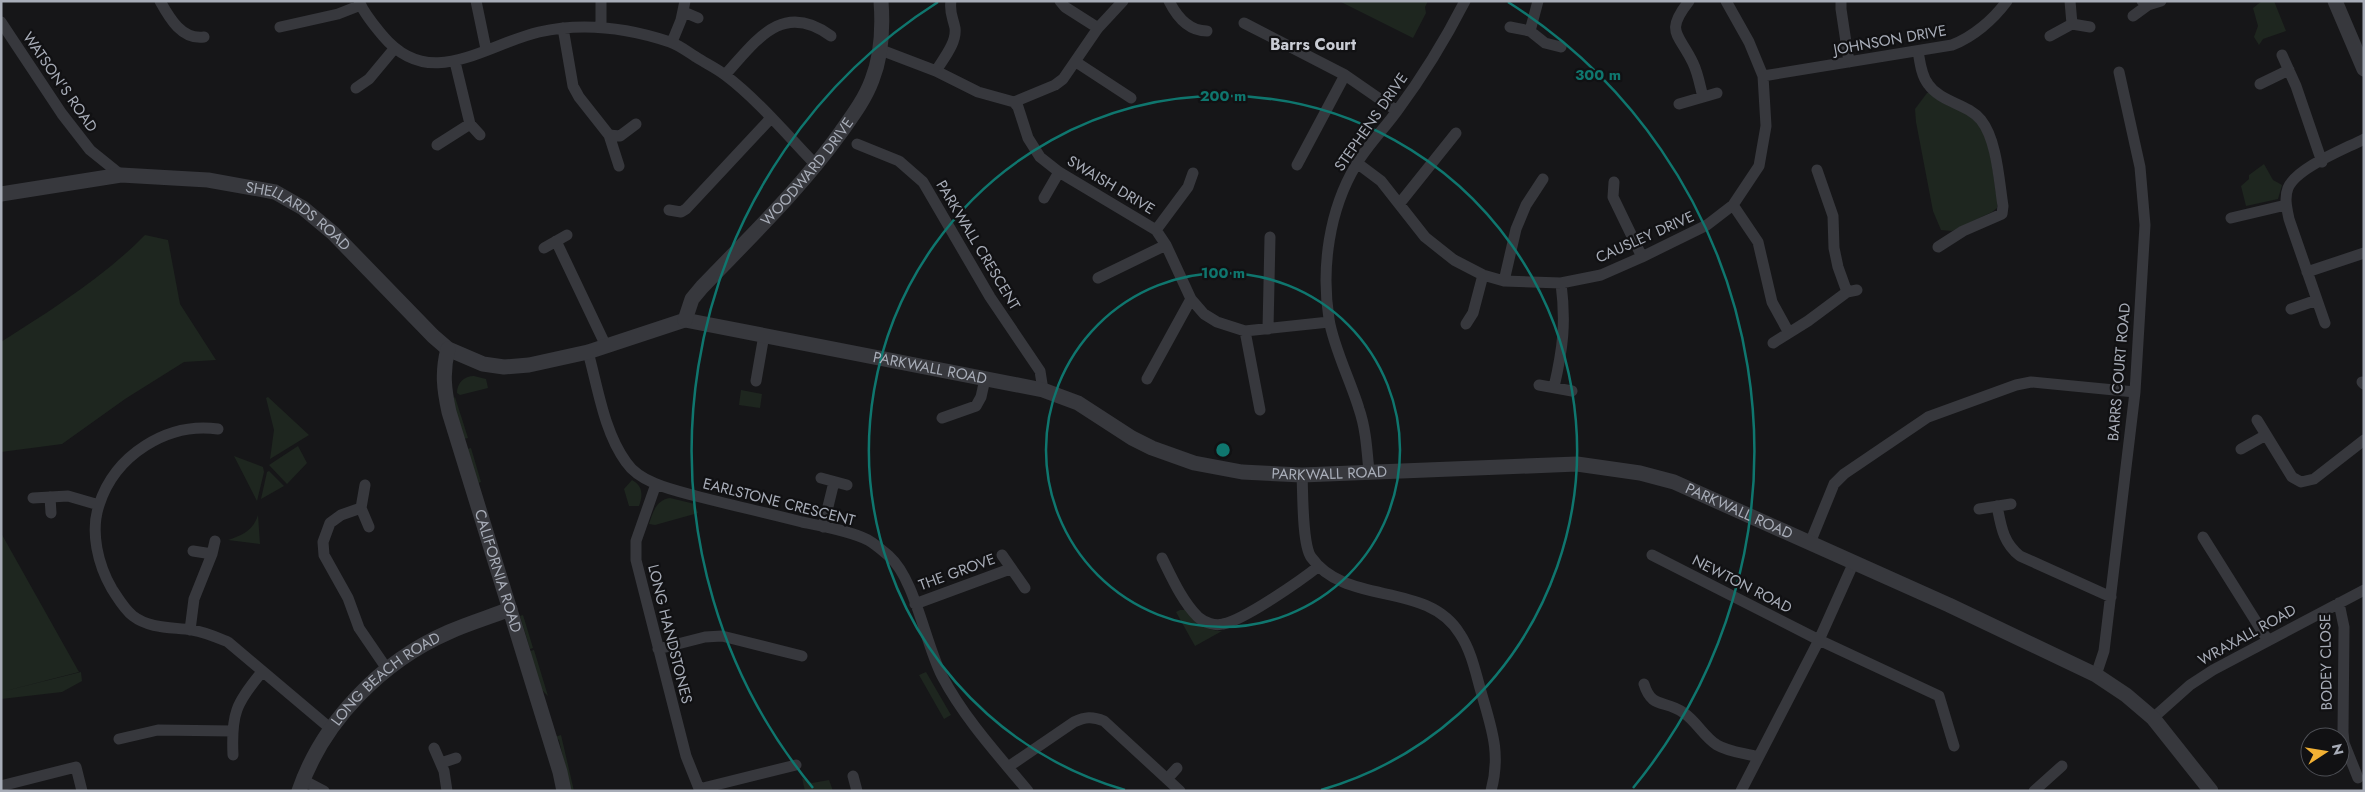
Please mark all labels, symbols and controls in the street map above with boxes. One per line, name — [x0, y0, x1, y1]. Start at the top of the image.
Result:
street label: JOHNSON DRIVE — [1830, 19, 1948, 61]
street label: WATSON'S ROAD — [17, 27, 103, 137]
district label: Barrs Court — [1270, 33, 1357, 56]
text: 300 m — [1575, 64, 1621, 86]
street label: STEPHENS DRIVE — [1329, 68, 1413, 176]
text: 200 m — [1200, 85, 1246, 107]
street label: WOODWARD DRIVE — [756, 113, 859, 231]
street label: SWAISH DRIVE — [1063, 150, 1159, 220]
street label: SHELLARDS ROAD — [244, 176, 356, 256]
street label: PARKWALL CRESCENT — [930, 176, 1026, 314]
street label: CAUSLEY DRIVE — [1592, 205, 1698, 269]
text: 100 m — [1201, 262, 1245, 284]
street label: BARRS COURT ROAD — [2102, 302, 2136, 442]
street label: PARKWALL ROAD — [871, 346, 989, 390]
centre of rings — [1214, 441, 1232, 459]
street label: PARKWALL ROAD — [1271, 461, 1388, 486]
street label: EARLSTONE CRESCENT — [701, 472, 857, 532]
street label: PARKWALL ROAD — [1682, 477, 1796, 545]
street label: CALIFORNIA ROAD — [469, 507, 527, 635]
street label: THE GROVE — [916, 548, 998, 596]
street label: NEWTON ROAD — [1688, 549, 1796, 619]
street label: LONG HANDSTONES — [642, 562, 698, 706]
street label: WRAXALL ROAD — [2194, 599, 2300, 671]
street label: BODEY CLOSE — [2314, 614, 2338, 710]
street label: LONG BEACH ROAD — [326, 627, 444, 730]
north arrow — [2300, 727, 2350, 777]
text: N — [2327, 742, 2349, 757]

